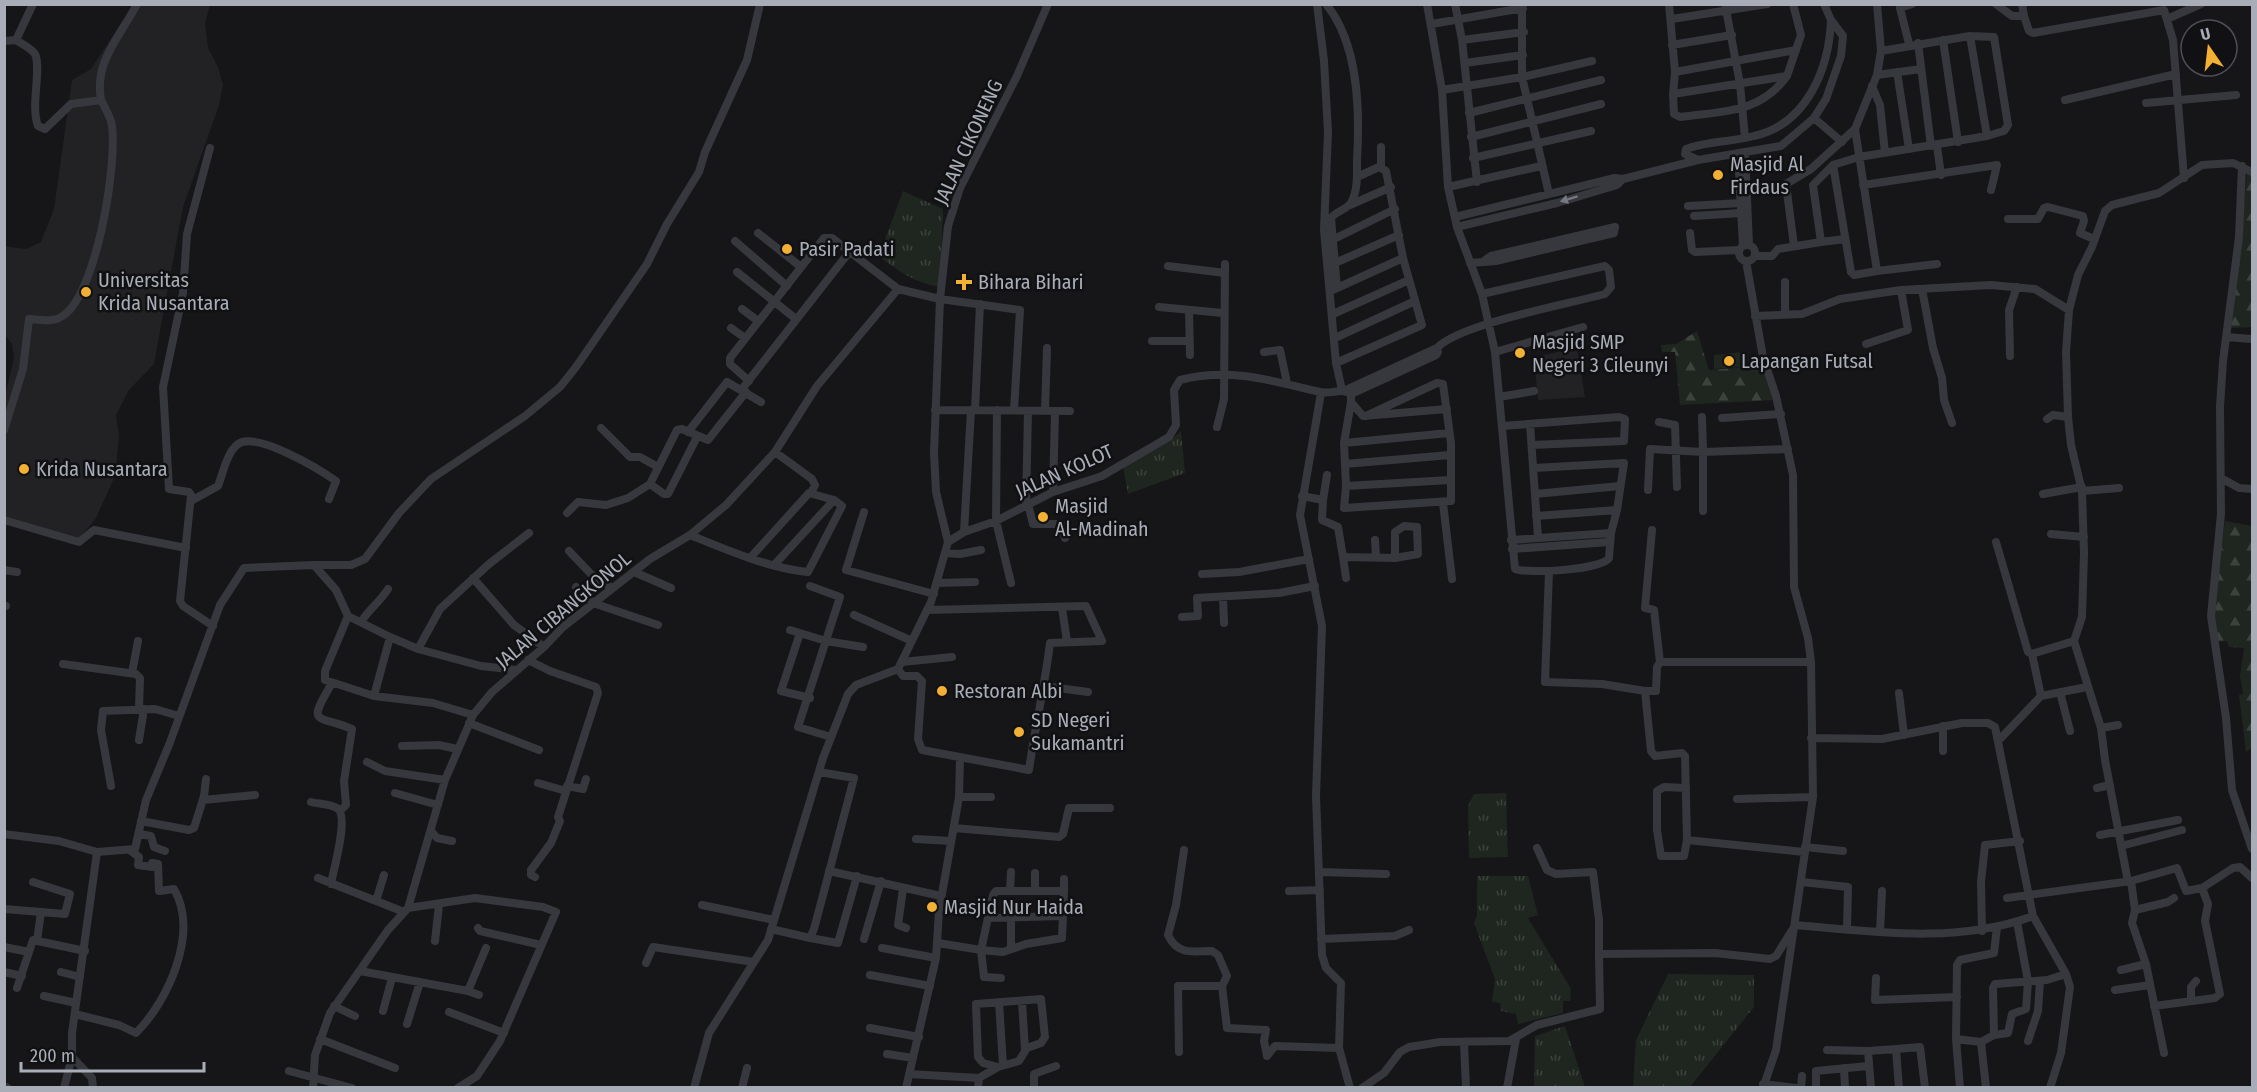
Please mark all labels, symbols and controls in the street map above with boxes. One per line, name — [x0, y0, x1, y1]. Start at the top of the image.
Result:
north arrow — [2179, 18, 2239, 78]
text: U — [2199, 24, 2212, 44]
street label: JALAN CIKONENG — [928, 75, 1008, 209]
place label: Masjid Al Firdaus — [1730, 152, 1804, 199]
marker: Masjid Al Firdaus — [1711, 168, 1725, 182]
one-way arrow — [1560, 195, 1578, 204]
place label: Pasir Padati — [799, 237, 895, 261]
marker: Pasir Padati — [780, 242, 794, 256]
place label: Universitas Krida Nusantara — [98, 268, 230, 315]
place label: Bihara Bihari — [978, 270, 1084, 294]
marker: Bihara Bihari — [955, 273, 973, 291]
marker: Universitas Krida Nusantara — [79, 285, 93, 299]
place label: Masjid SMP Negeri 3 Cileunyi — [1532, 330, 1669, 377]
marker: Masjid SMP Negeri 3 Cileunyi — [1513, 346, 1527, 360]
place label: Lapangan Futsal — [1741, 349, 1873, 373]
marker: Lapangan Futsal — [1722, 354, 1736, 368]
street label: JALAN KOLOT — [1012, 439, 1117, 503]
place label: Krida Nusantara — [36, 457, 168, 481]
marker: Krida Nusantara — [17, 462, 31, 476]
place label: Masjid Al-Madinah — [1055, 494, 1149, 541]
marker: Masjid Al-Madinah — [1036, 510, 1050, 524]
street label: JALAN CIBANGKONOL — [491, 546, 636, 674]
place label: Restoran Albi — [954, 679, 1063, 703]
marker: Restoran Albi — [935, 684, 949, 698]
place label: SD Negeri Sukamantri — [1031, 708, 1124, 755]
marker: SD Negeri Sukamantri — [1012, 725, 1026, 739]
place label: Masjid Nur Haida — [944, 895, 1084, 919]
marker: Masjid Nur Haida — [925, 900, 939, 914]
scale bar — [21, 1035, 204, 1073]
text: 200 m — [30, 1045, 75, 1067]

